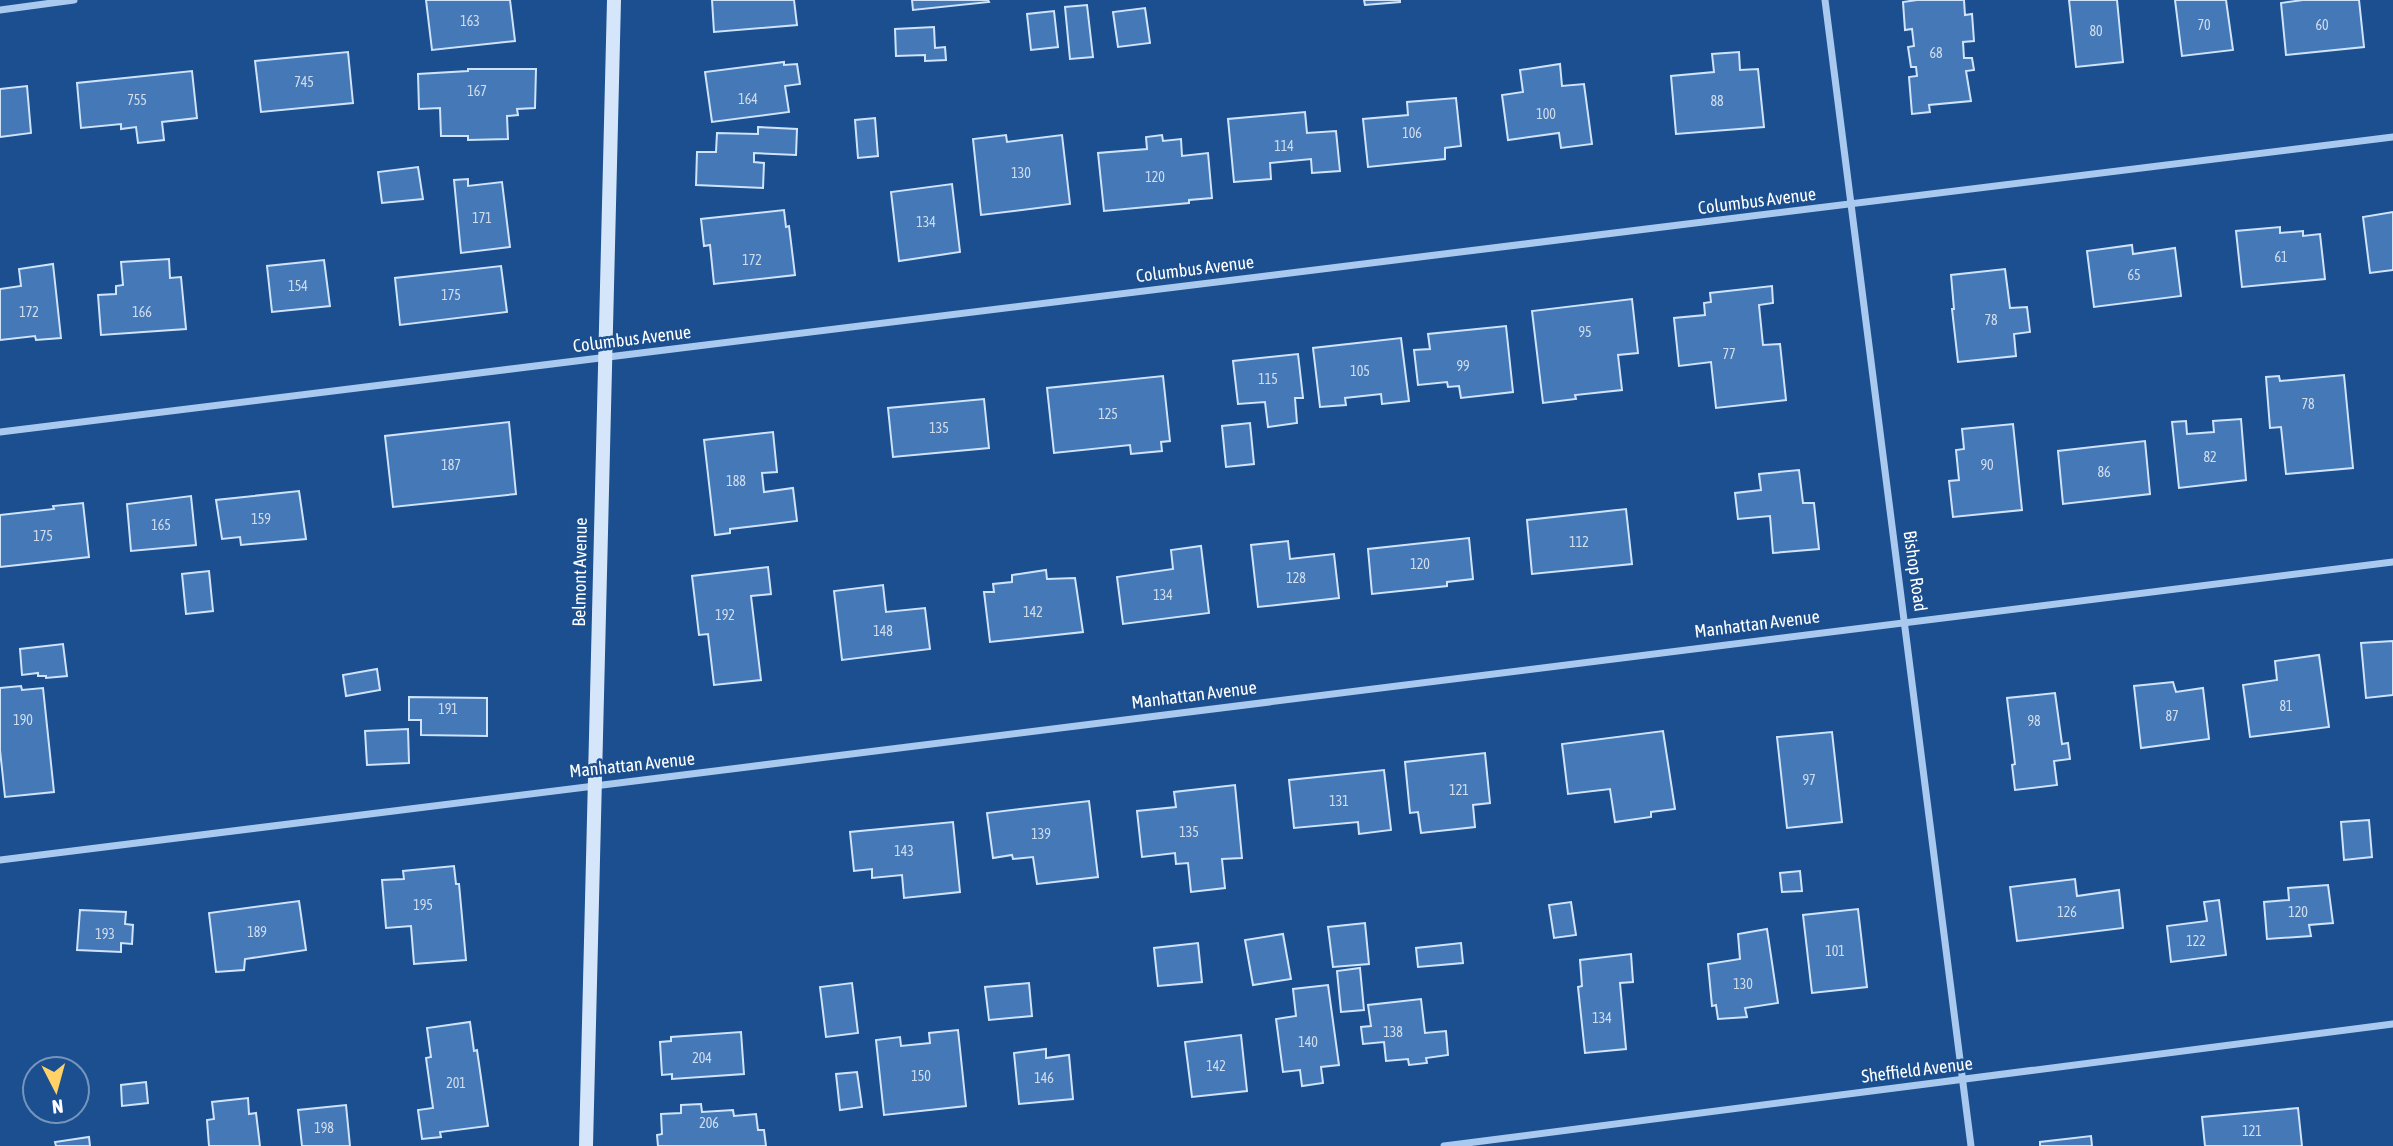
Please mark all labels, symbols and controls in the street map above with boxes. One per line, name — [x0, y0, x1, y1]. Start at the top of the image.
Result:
house number: 163 — [460, 13, 480, 29]
house number: 70 — [2197, 17, 2211, 33]
house number: 60 — [2315, 17, 2329, 33]
house number: 80 — [2089, 23, 2103, 39]
house number: 68 — [1929, 45, 1943, 61]
house number: 745 — [294, 74, 314, 90]
house number: 167 — [467, 83, 487, 99]
house number: 164 — [738, 91, 758, 107]
house number: 755 — [127, 92, 147, 108]
house number: 88 — [1710, 93, 1724, 109]
house number: 100 — [1536, 106, 1556, 122]
house number: 106 — [1402, 125, 1422, 141]
house number: 114 — [1274, 138, 1294, 154]
house number: 130 — [1011, 165, 1031, 181]
house number: 120 — [1145, 169, 1165, 185]
street label: Columbus Avenue — [1697, 183, 1817, 218]
house number: 171 — [472, 210, 492, 226]
house number: 134 — [916, 214, 936, 230]
house number: 61 — [2274, 249, 2288, 265]
street label: Columbus Avenue — [1135, 251, 1255, 286]
house number: 172 — [742, 252, 762, 268]
house number: 65 — [2127, 267, 2141, 283]
house number: 154 — [288, 278, 308, 294]
house number: 175 — [441, 287, 461, 303]
house number: 172 — [19, 304, 39, 320]
house number: 166 — [132, 304, 152, 320]
house number: 78 — [1984, 312, 1998, 328]
street label: Columbus Avenue — [572, 321, 692, 356]
house number: 95 — [1578, 324, 1592, 340]
house number: 77 — [1722, 346, 1736, 362]
house number: 99 — [1456, 358, 1470, 374]
house number: 105 — [1350, 363, 1370, 379]
house number: 115 — [1258, 371, 1278, 387]
house number: 78 — [2301, 396, 2315, 412]
house number: 125 — [1098, 406, 1118, 422]
house number: 135 — [929, 420, 949, 436]
house number: 82 — [2203, 449, 2217, 465]
house number: 187 — [441, 457, 461, 473]
house number: 90 — [1980, 457, 1994, 473]
house number: 86 — [2097, 464, 2111, 480]
house number: 188 — [726, 473, 746, 489]
house number: 159 — [251, 511, 271, 527]
house number: 165 — [151, 517, 171, 533]
street label: Belmont Avenue — [568, 517, 591, 627]
house number: 175 — [33, 528, 53, 544]
street label: Bishop Road — [1899, 529, 1932, 613]
house number: 112 — [1569, 534, 1589, 550]
house number: 120 — [1410, 556, 1430, 572]
house number: 128 — [1286, 570, 1306, 586]
house number: 134 — [1153, 587, 1173, 603]
house number: 142 — [1023, 604, 1043, 620]
street label: Manhattan Avenue — [1693, 605, 1821, 642]
house number: 192 — [715, 607, 735, 623]
house number: 148 — [873, 623, 893, 639]
street label: Manhattan Avenue — [1130, 676, 1258, 713]
house number: 81 — [2279, 698, 2293, 714]
house number: 191 — [438, 701, 458, 717]
house number: 87 — [2165, 708, 2179, 724]
house number: 190 — [13, 712, 33, 728]
house number: 98 — [2027, 713, 2041, 729]
street label: Manhattan Avenue — [568, 747, 696, 782]
house number: 97 — [1802, 772, 1816, 788]
house number: 121 — [1449, 782, 1469, 798]
house number: 131 — [1329, 793, 1349, 809]
house number: 135 — [1179, 824, 1199, 840]
house number: 139 — [1031, 826, 1051, 842]
house number: 143 — [894, 843, 914, 859]
house number: 195 — [413, 897, 433, 913]
house number: 126 — [2057, 904, 2077, 920]
house number: 120 — [2288, 904, 2308, 920]
house number: 189 — [247, 924, 267, 940]
house number: 193 — [95, 926, 115, 942]
house number: 122 — [2186, 933, 2206, 949]
house number: 101 — [1825, 943, 1845, 959]
house number: 130 — [1733, 976, 1753, 992]
house number: 134 — [1592, 1010, 1612, 1026]
house number: 138 — [1383, 1024, 1403, 1040]
house number: 140 — [1298, 1034, 1318, 1050]
house number: 204 — [692, 1050, 712, 1066]
street label: Sheffield Avenue — [1860, 1052, 1974, 1087]
north arrow — [21, 1055, 91, 1125]
house number: 142 — [1206, 1058, 1226, 1074]
house number: 150 — [911, 1068, 931, 1084]
house number: 146 — [1034, 1070, 1054, 1086]
house number: 201 — [446, 1075, 466, 1091]
text: N — [51, 1095, 65, 1118]
house number: 206 — [699, 1115, 719, 1131]
house number: 198 — [314, 1120, 334, 1136]
house number: 121 — [2242, 1123, 2262, 1139]

